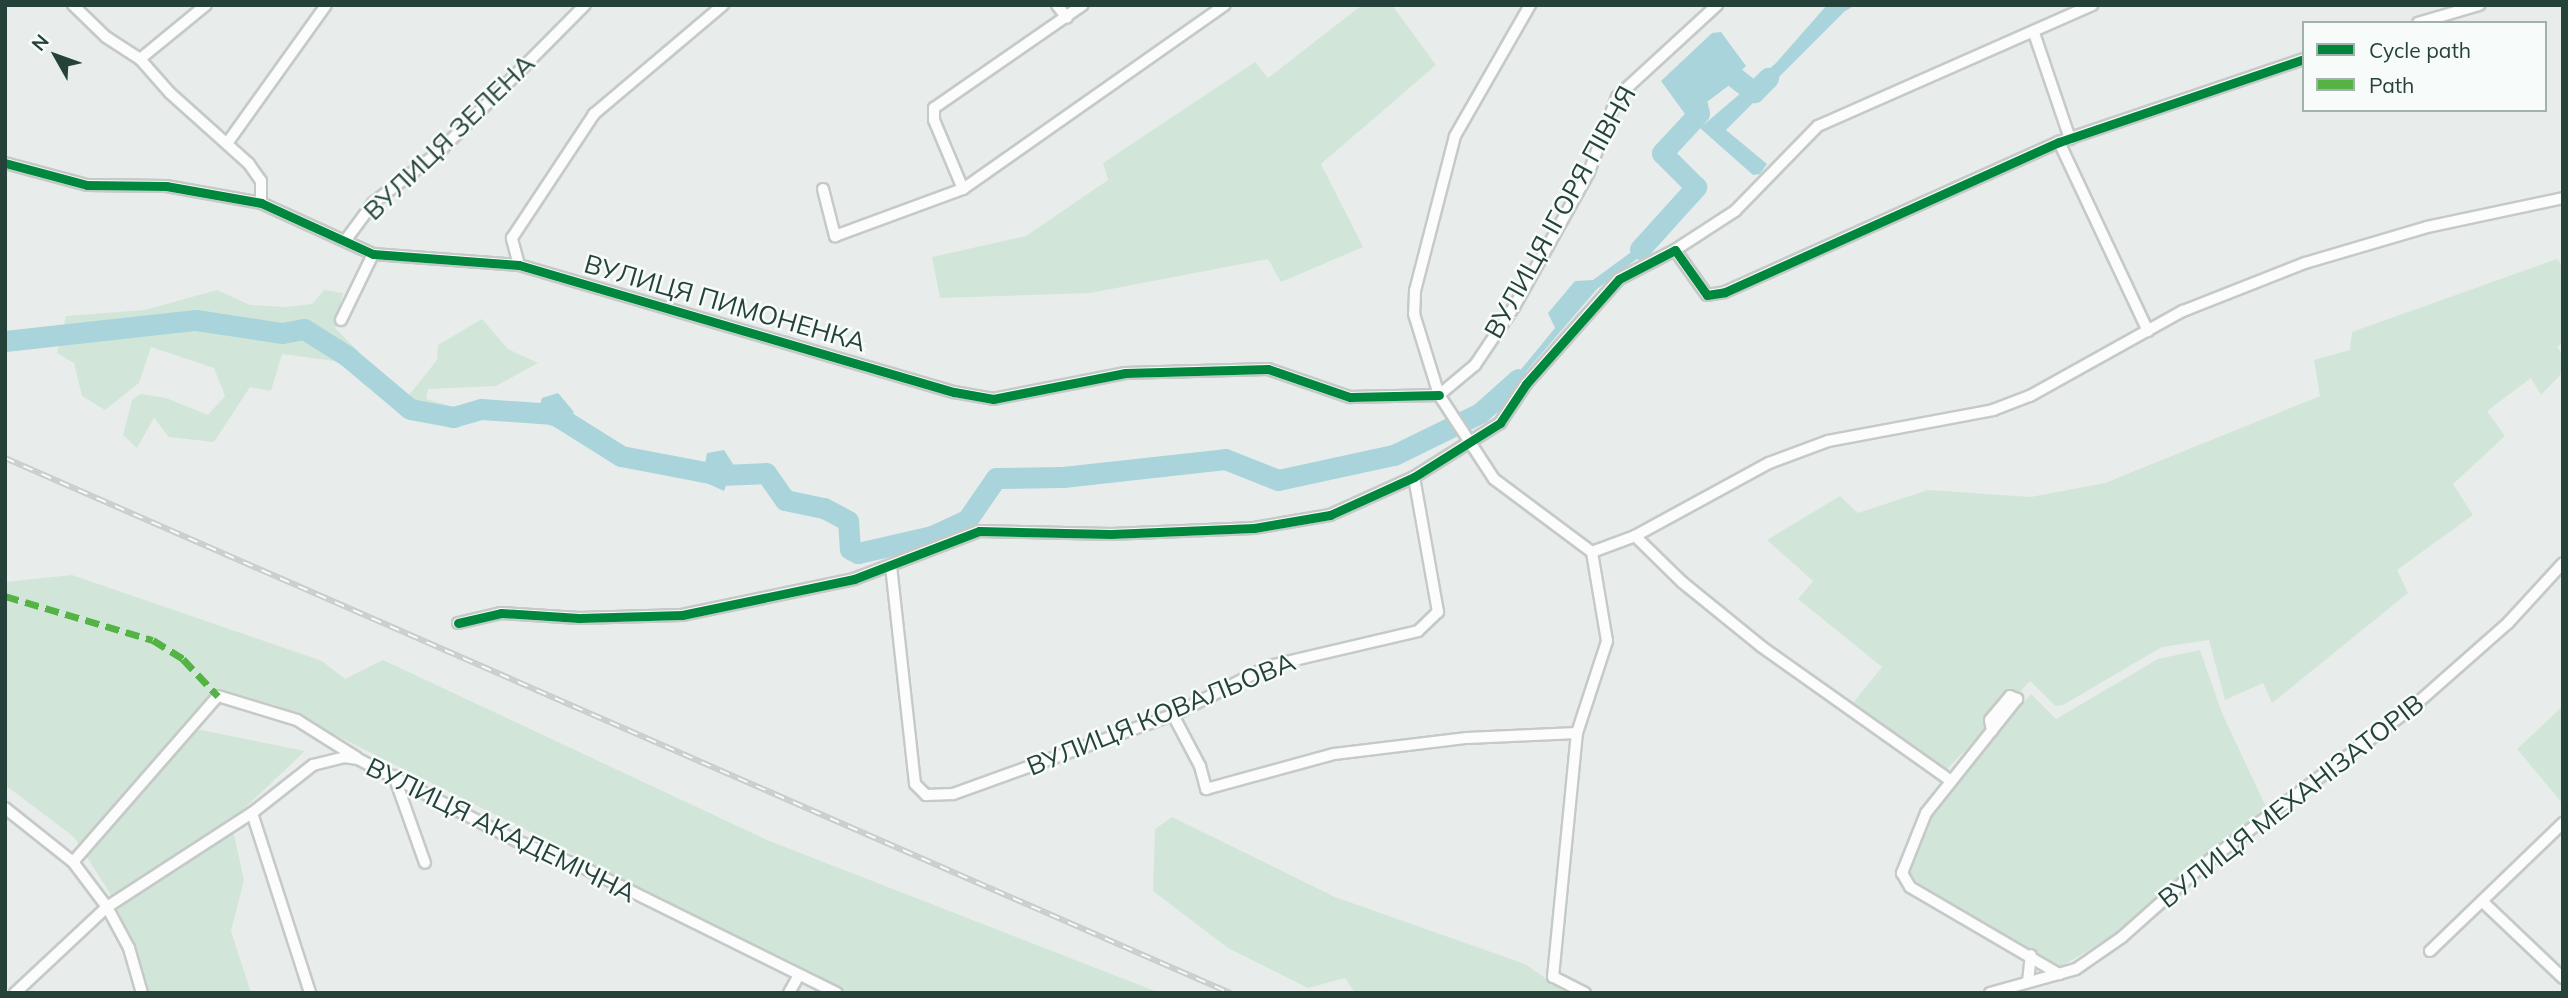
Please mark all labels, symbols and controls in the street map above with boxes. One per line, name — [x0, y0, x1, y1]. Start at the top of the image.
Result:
north arrow — [21, 21, 91, 91]
legend — [2302, 21, 2547, 112]
text: N — [26, 29, 54, 56]
text: Cycle path — [2369, 37, 2471, 63]
street label: ВУЛИЦЯ ЗЕЛЕНА — [357, 48, 541, 226]
text: Path — [2369, 72, 2414, 98]
street label: ВУЛИЦЯ ІГОРЯ ПІВНЯ — [1478, 80, 1642, 344]
street label: ВУЛИЦЯ ПИМОНЕНКА — [581, 248, 869, 358]
street label: ВУЛИЦЯ КОВАЛЬОВА — [1022, 646, 1300, 782]
street label: ВУЛИЦЯ МЕХАНІЗАТОРІВ — [2152, 688, 2430, 914]
street label: ВУЛИЦЯ АКАДЕМІЧНА — [361, 751, 641, 909]

